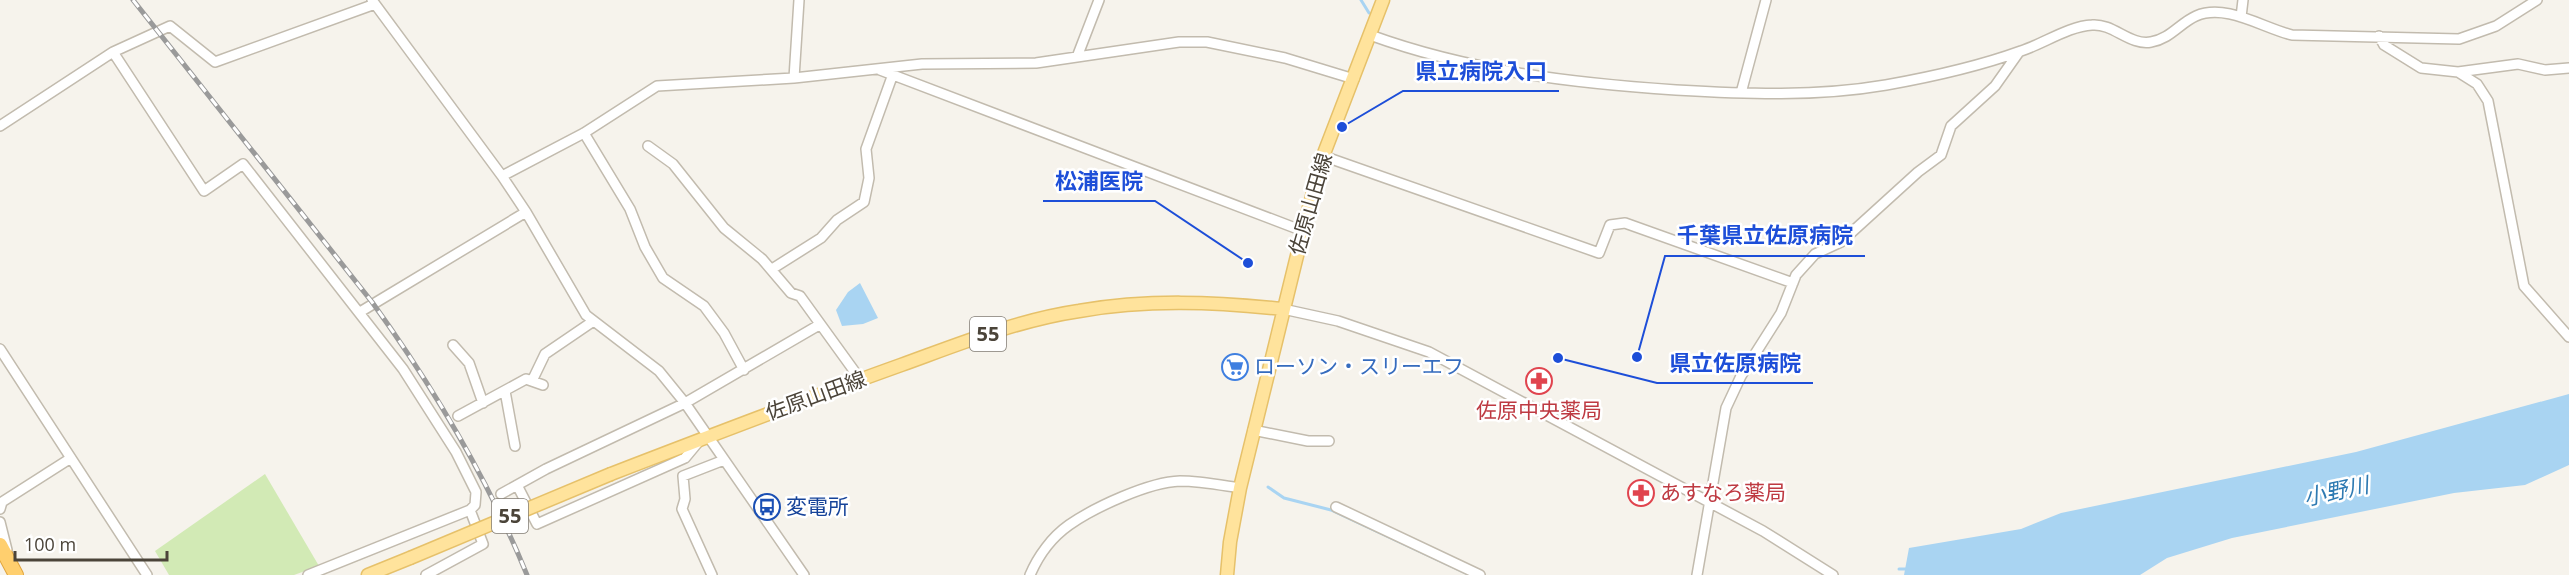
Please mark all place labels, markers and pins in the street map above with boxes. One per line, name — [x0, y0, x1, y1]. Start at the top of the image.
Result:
callout: 県立病院入口 — [1403, 51, 1559, 91]
callout: 松浦医院 — [1043, 161, 1155, 201]
callout: 千葉県立佐原病院 — [1665, 216, 1865, 256]
callout: 県立佐原病院 — [1657, 343, 1813, 383]
supermarket icon: ローソン・スリーエフ — [1220, 352, 1250, 382]
place label: ローソン・スリーエフ — [1254, 352, 1464, 380]
pharmacy icon: 佐原中央薬局 — [1524, 366, 1554, 396]
place label: 佐原中央薬局 — [1476, 396, 1602, 424]
pharmacy icon: あすなろ薬局 — [1626, 478, 1656, 508]
place label: あすなろ薬局 — [1660, 478, 1786, 506]
bus stop icon: 変電所 — [752, 492, 782, 522]
place label: 変電所 — [786, 492, 849, 520]

